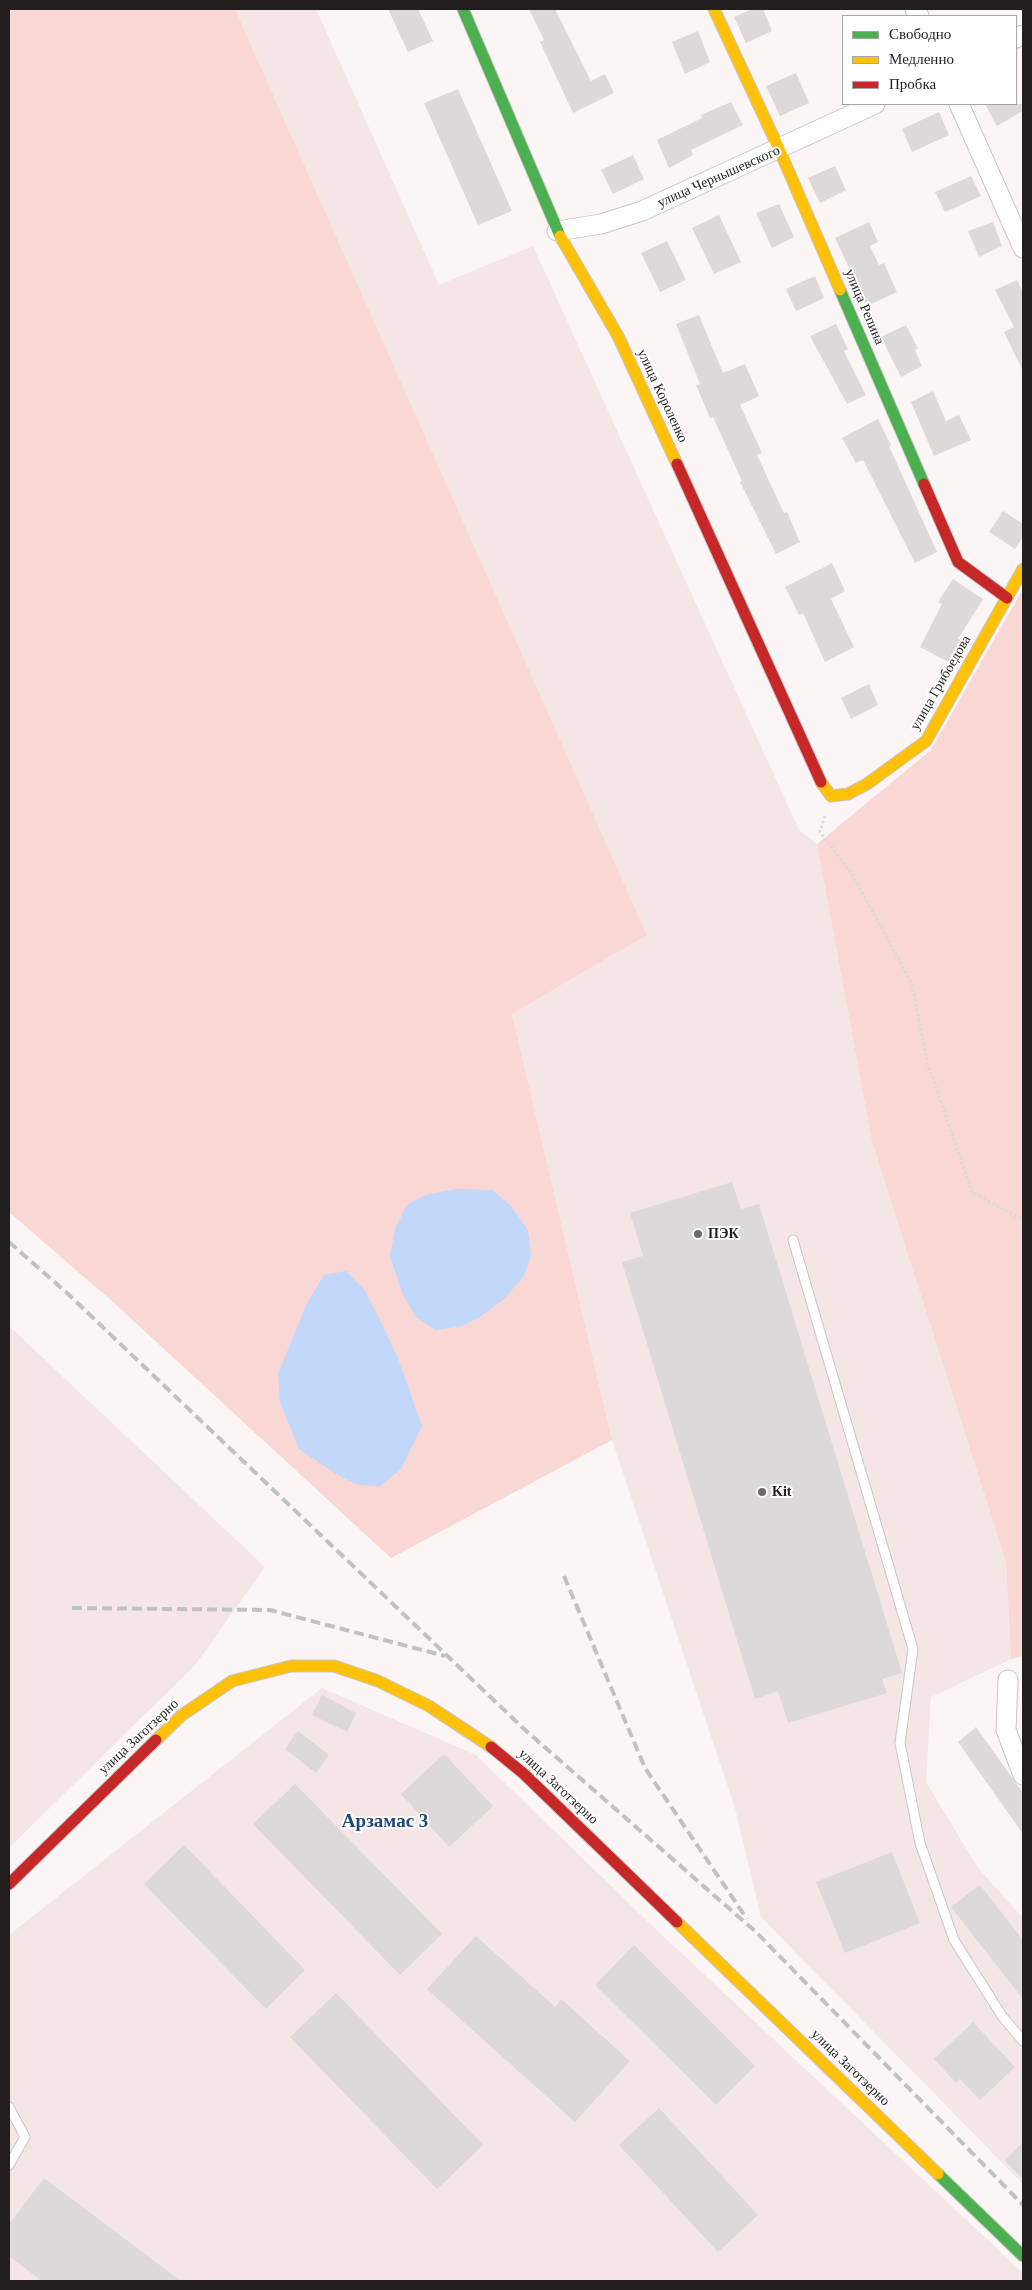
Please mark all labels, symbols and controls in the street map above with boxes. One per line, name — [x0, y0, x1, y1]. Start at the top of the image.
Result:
legend — [842, 15, 1017, 105]
text: Свободно — [889, 26, 951, 42]
text: Медленно — [889, 51, 954, 67]
text: Пробка — [889, 76, 936, 92]
street label: улица Чернышевского — [655, 142, 783, 212]
street label: улица Репина — [841, 267, 887, 347]
street label: улица Короленко — [633, 347, 691, 445]
street label: улица Грибоедова — [907, 633, 975, 733]
place label: ПЭК — [708, 1226, 739, 1242]
marker: ПЭК — [692, 1228, 704, 1240]
place label: Kit — [772, 1484, 791, 1500]
marker: Kit — [756, 1486, 768, 1498]
street label: улица Заготзерно — [96, 1696, 182, 1778]
street label: улица Заготзерно — [515, 1746, 601, 1828]
district label: Арзамас 3 — [342, 1811, 428, 1833]
street label: улица Заготзерно — [807, 2026, 893, 2110]

